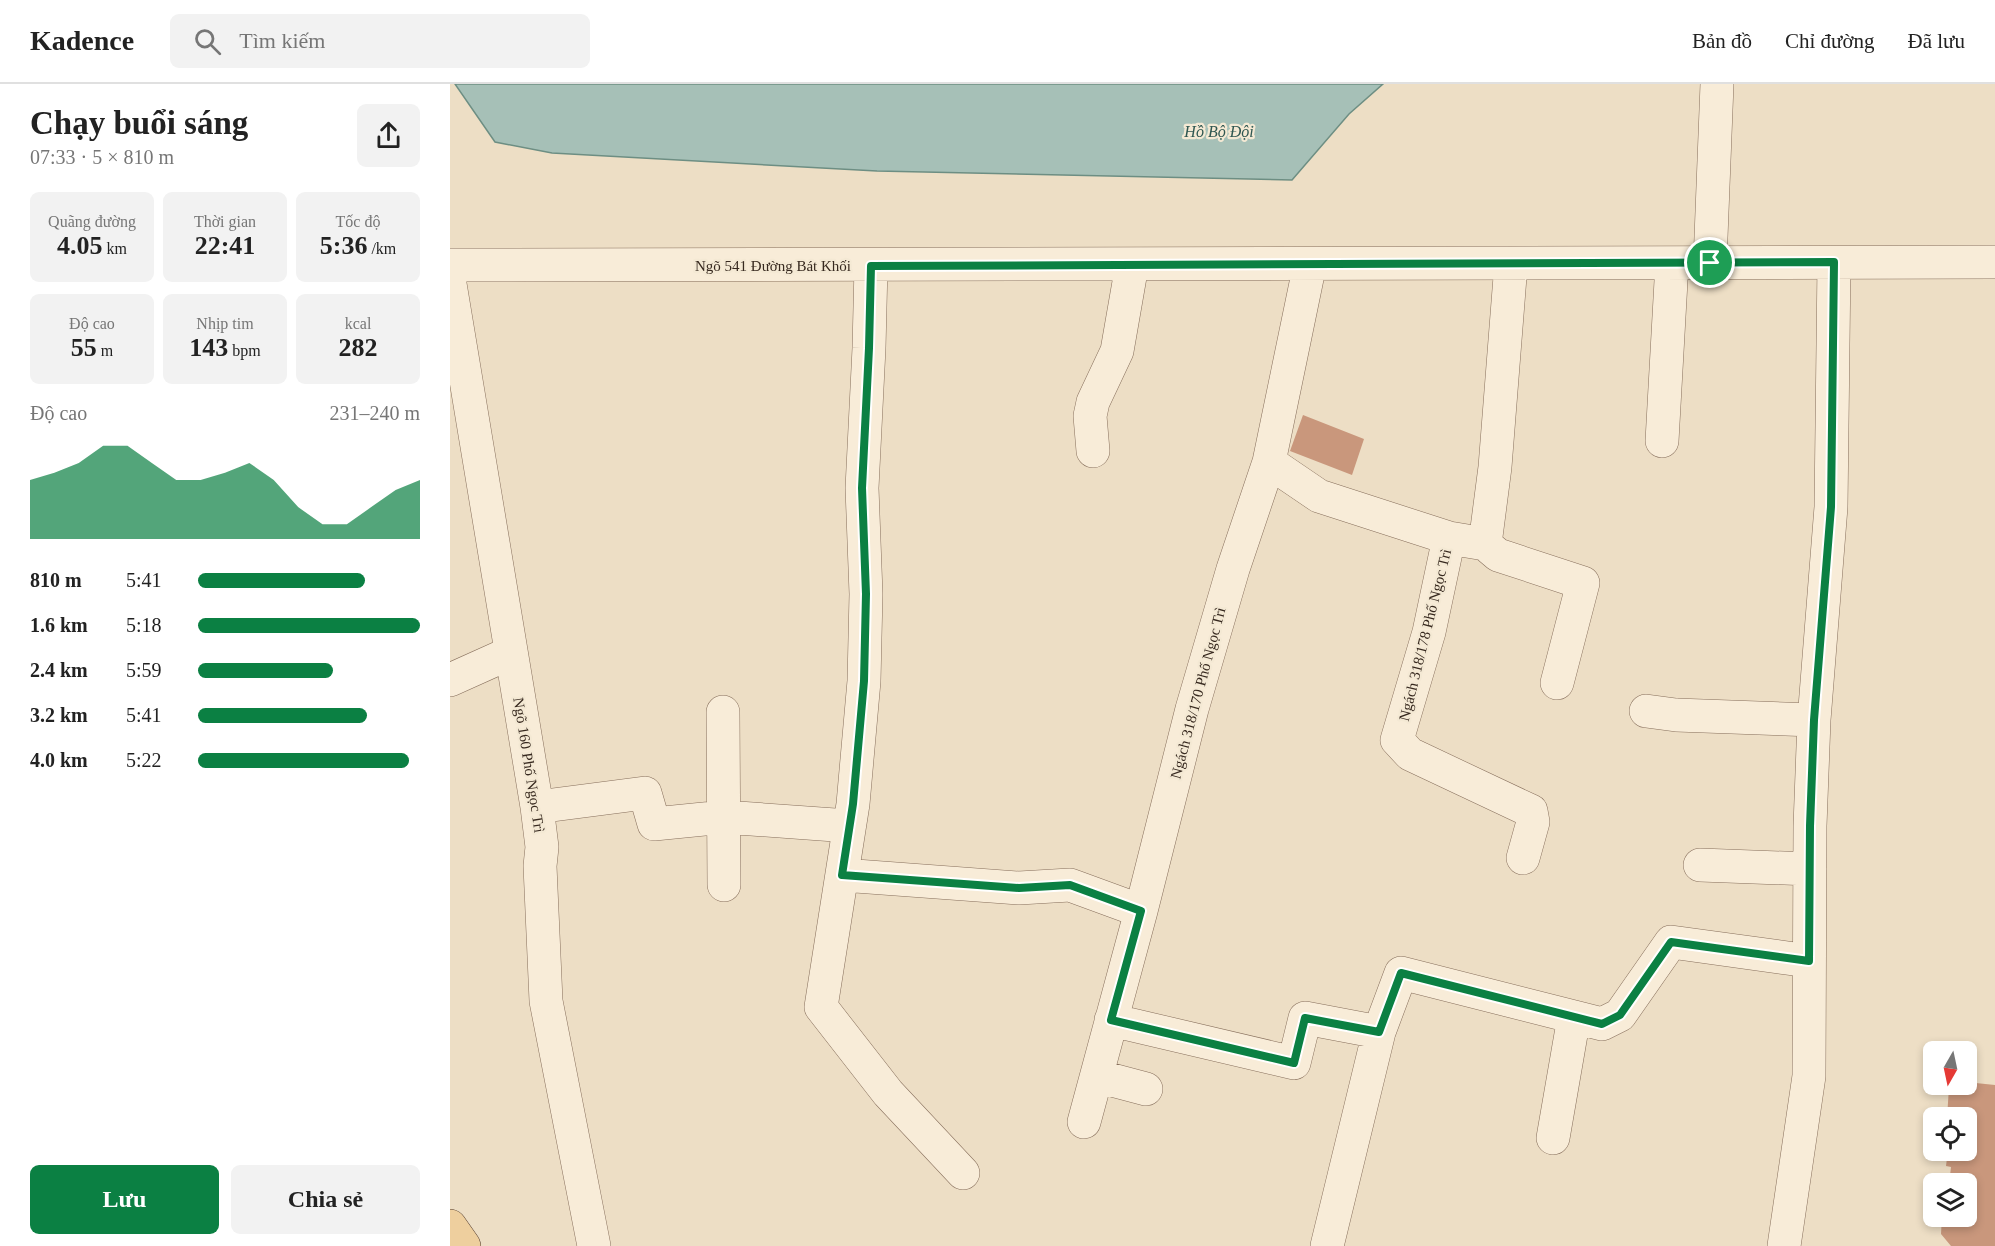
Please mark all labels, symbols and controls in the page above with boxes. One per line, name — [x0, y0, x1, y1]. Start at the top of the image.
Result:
search box — [170, 14, 590, 68]
text: Kadence — [30, 25, 134, 56]
icon: search — [191, 25, 224, 58]
text: Tìm kiếm — [239, 28, 325, 53]
text: Bản đồ — [1692, 29, 1752, 53]
text: Chỉ đường — [1785, 29, 1875, 53]
text: Đã lưu — [1908, 29, 1965, 53]
button: share — [357, 104, 420, 167]
text: Chạy buổi sáng — [30, 105, 248, 141]
water label: Hồ Bộ Đội — [1183, 123, 1254, 140]
text: 07:33 · 5 × 810 m — [30, 146, 174, 168]
text: Quãng đường — [48, 213, 136, 230]
text: Thời gian — [194, 213, 256, 230]
text: Tốc độ — [336, 213, 380, 230]
text: 4.05 — [57, 231, 103, 260]
text: 22:41 — [195, 231, 255, 260]
text: 5:36 — [320, 231, 367, 260]
pin — [1684, 237, 1735, 288]
text: km — [103, 240, 127, 257]
text: /km — [367, 240, 396, 257]
icon: arrive — [1693, 246, 1726, 279]
street label: Ngõ 541 Đường Bát Khối — [695, 258, 851, 274]
text: Độ cao — [69, 315, 115, 332]
text: Nhịp tim — [196, 315, 254, 332]
text: kcal — [345, 315, 371, 332]
text: 55 — [71, 333, 97, 362]
text: 143 — [189, 333, 228, 362]
text: 282 — [339, 333, 378, 362]
text: m — [97, 342, 113, 359]
text: bpm — [228, 342, 261, 359]
text: Độ cao — [30, 402, 87, 424]
text: 231–240 m — [329, 402, 420, 424]
street label: Ngách 318/178 Phố Ngọc Trì — [1396, 547, 1454, 723]
text: 810 m — [30, 569, 82, 591]
text: 5:41 — [126, 569, 162, 591]
street label: Ngách 318/170 Phố Ngọc Trì — [1167, 606, 1229, 780]
text: 1.6 km — [30, 614, 88, 636]
text: 5:18 — [126, 614, 162, 636]
text: 2.4 km — [30, 659, 88, 681]
text: 5:59 — [126, 659, 162, 681]
street label: Ngõ 160 Phố Ngọc Trì — [510, 696, 548, 834]
text: 3.2 km — [30, 704, 88, 726]
text: 5:41 — [126, 704, 162, 726]
text: 4.0 km — [30, 749, 88, 771]
text: 5:22 — [126, 749, 162, 771]
north arrow — [1923, 1041, 1977, 1095]
map controls — [1923, 1041, 1977, 1227]
button: locate — [1923, 1107, 1977, 1161]
button: Lưu — [30, 1165, 219, 1234]
button: Chia sẻ — [231, 1165, 420, 1234]
button: layers — [1923, 1173, 1977, 1227]

